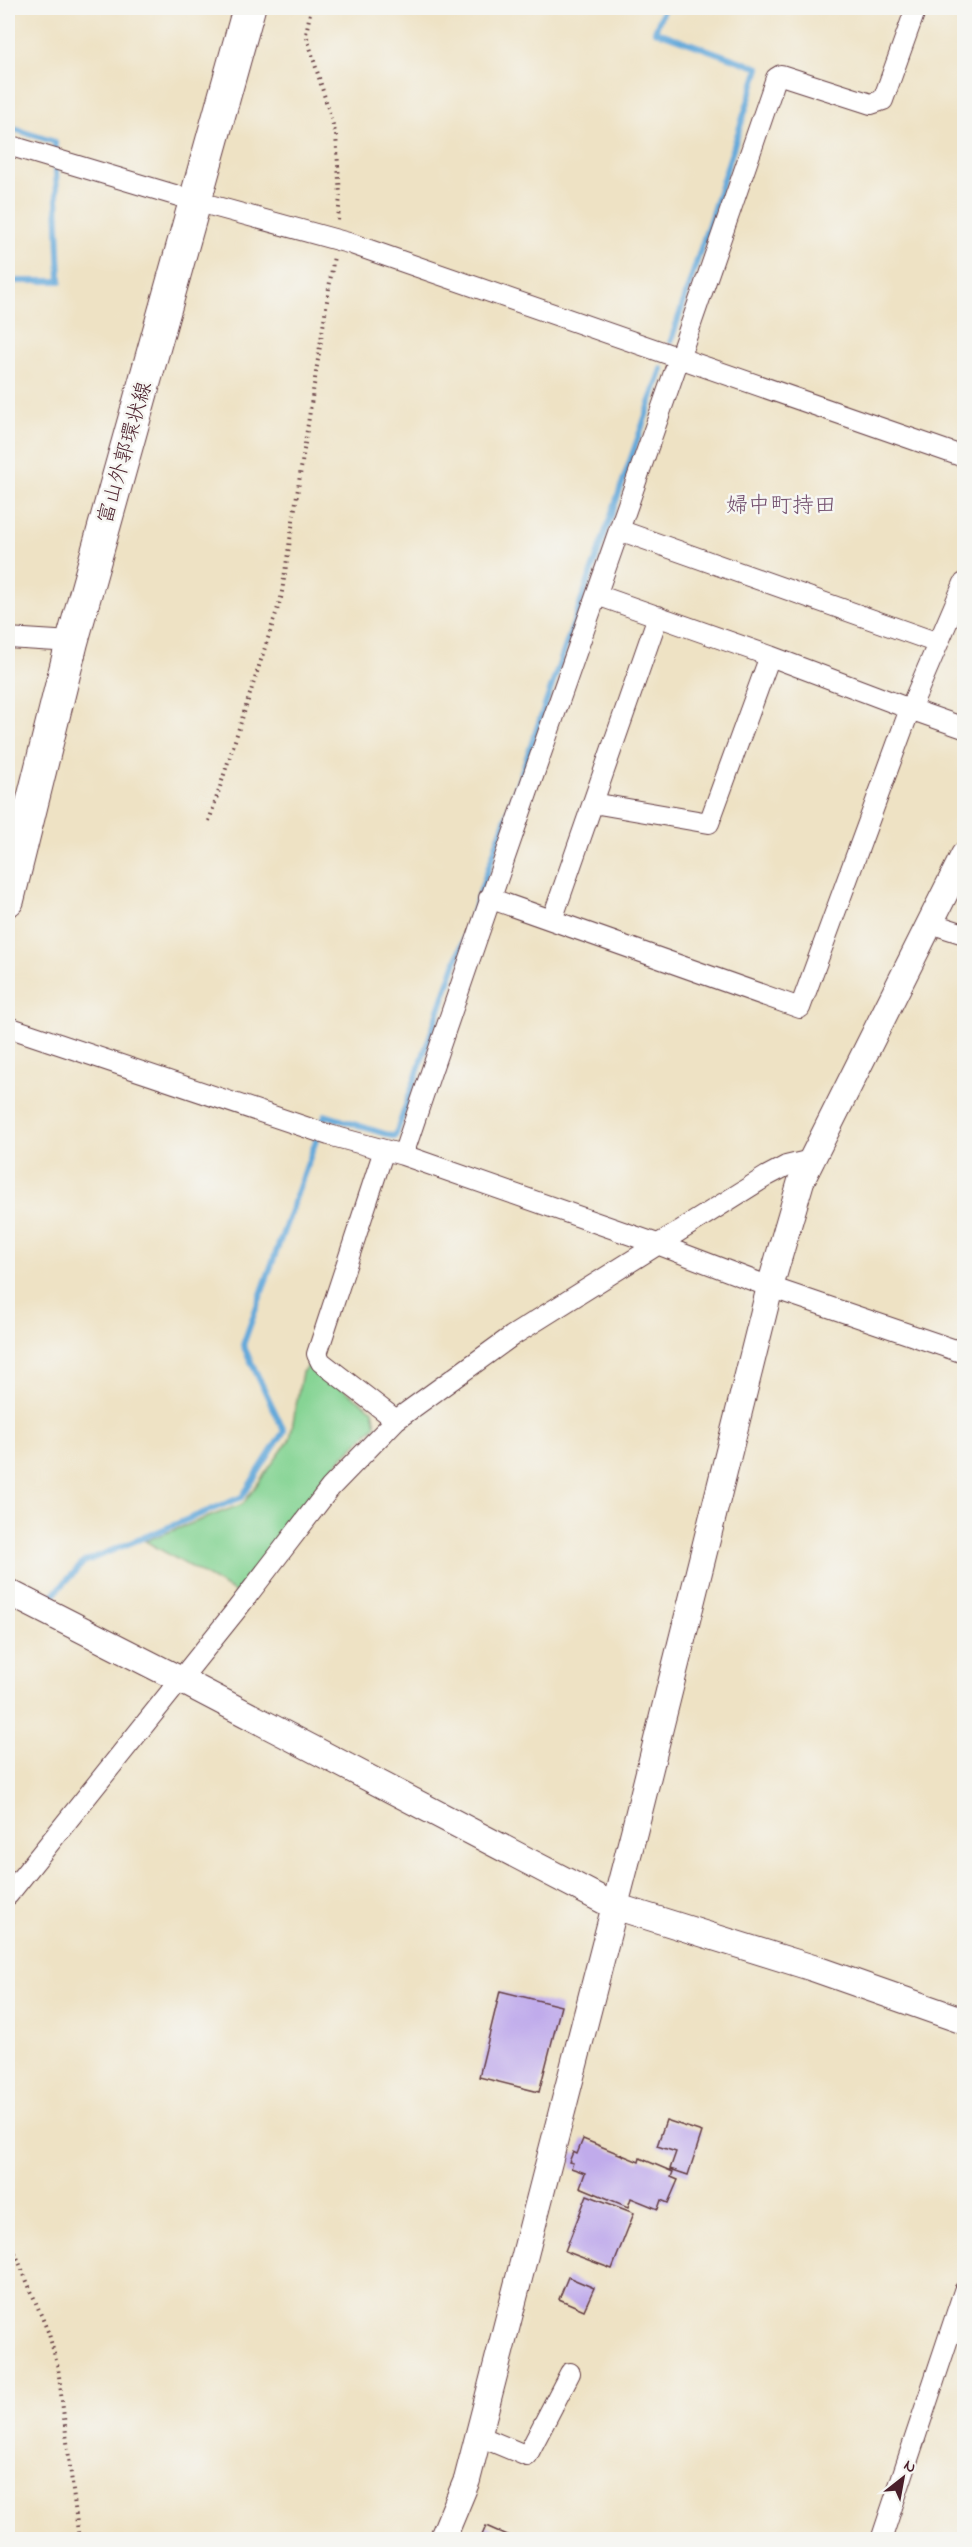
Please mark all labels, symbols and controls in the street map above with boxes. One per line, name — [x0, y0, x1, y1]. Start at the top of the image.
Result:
street label: 富山外郭環状線 — [91, 378, 161, 528]
district label: 婦中町持田 — [726, 491, 836, 523]
north arrow — [873, 2448, 933, 2508]
text: N — [899, 2454, 921, 2480]

